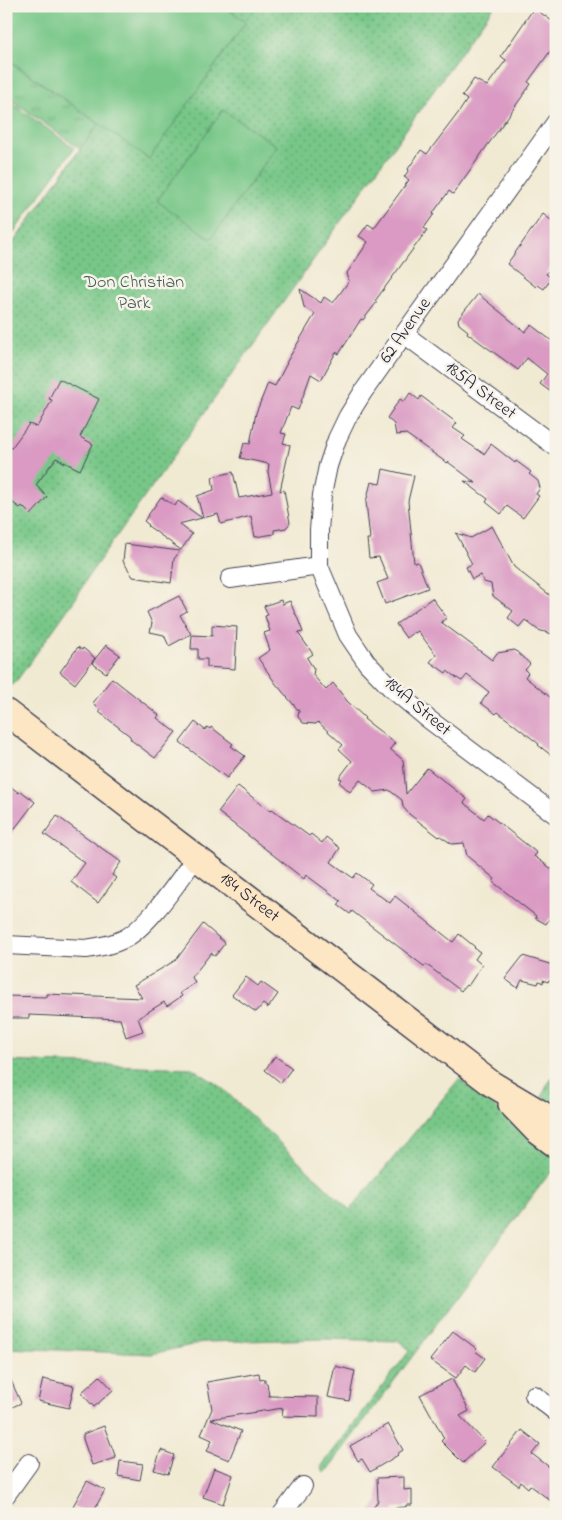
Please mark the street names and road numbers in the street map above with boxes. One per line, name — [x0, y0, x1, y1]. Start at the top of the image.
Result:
street label: 62 Avenue — [374, 292, 439, 369]
street label: 185A Street — [439, 355, 521, 427]
street label: 184A Street — [378, 671, 456, 743]
street label: 184 Street — [213, 866, 285, 930]

